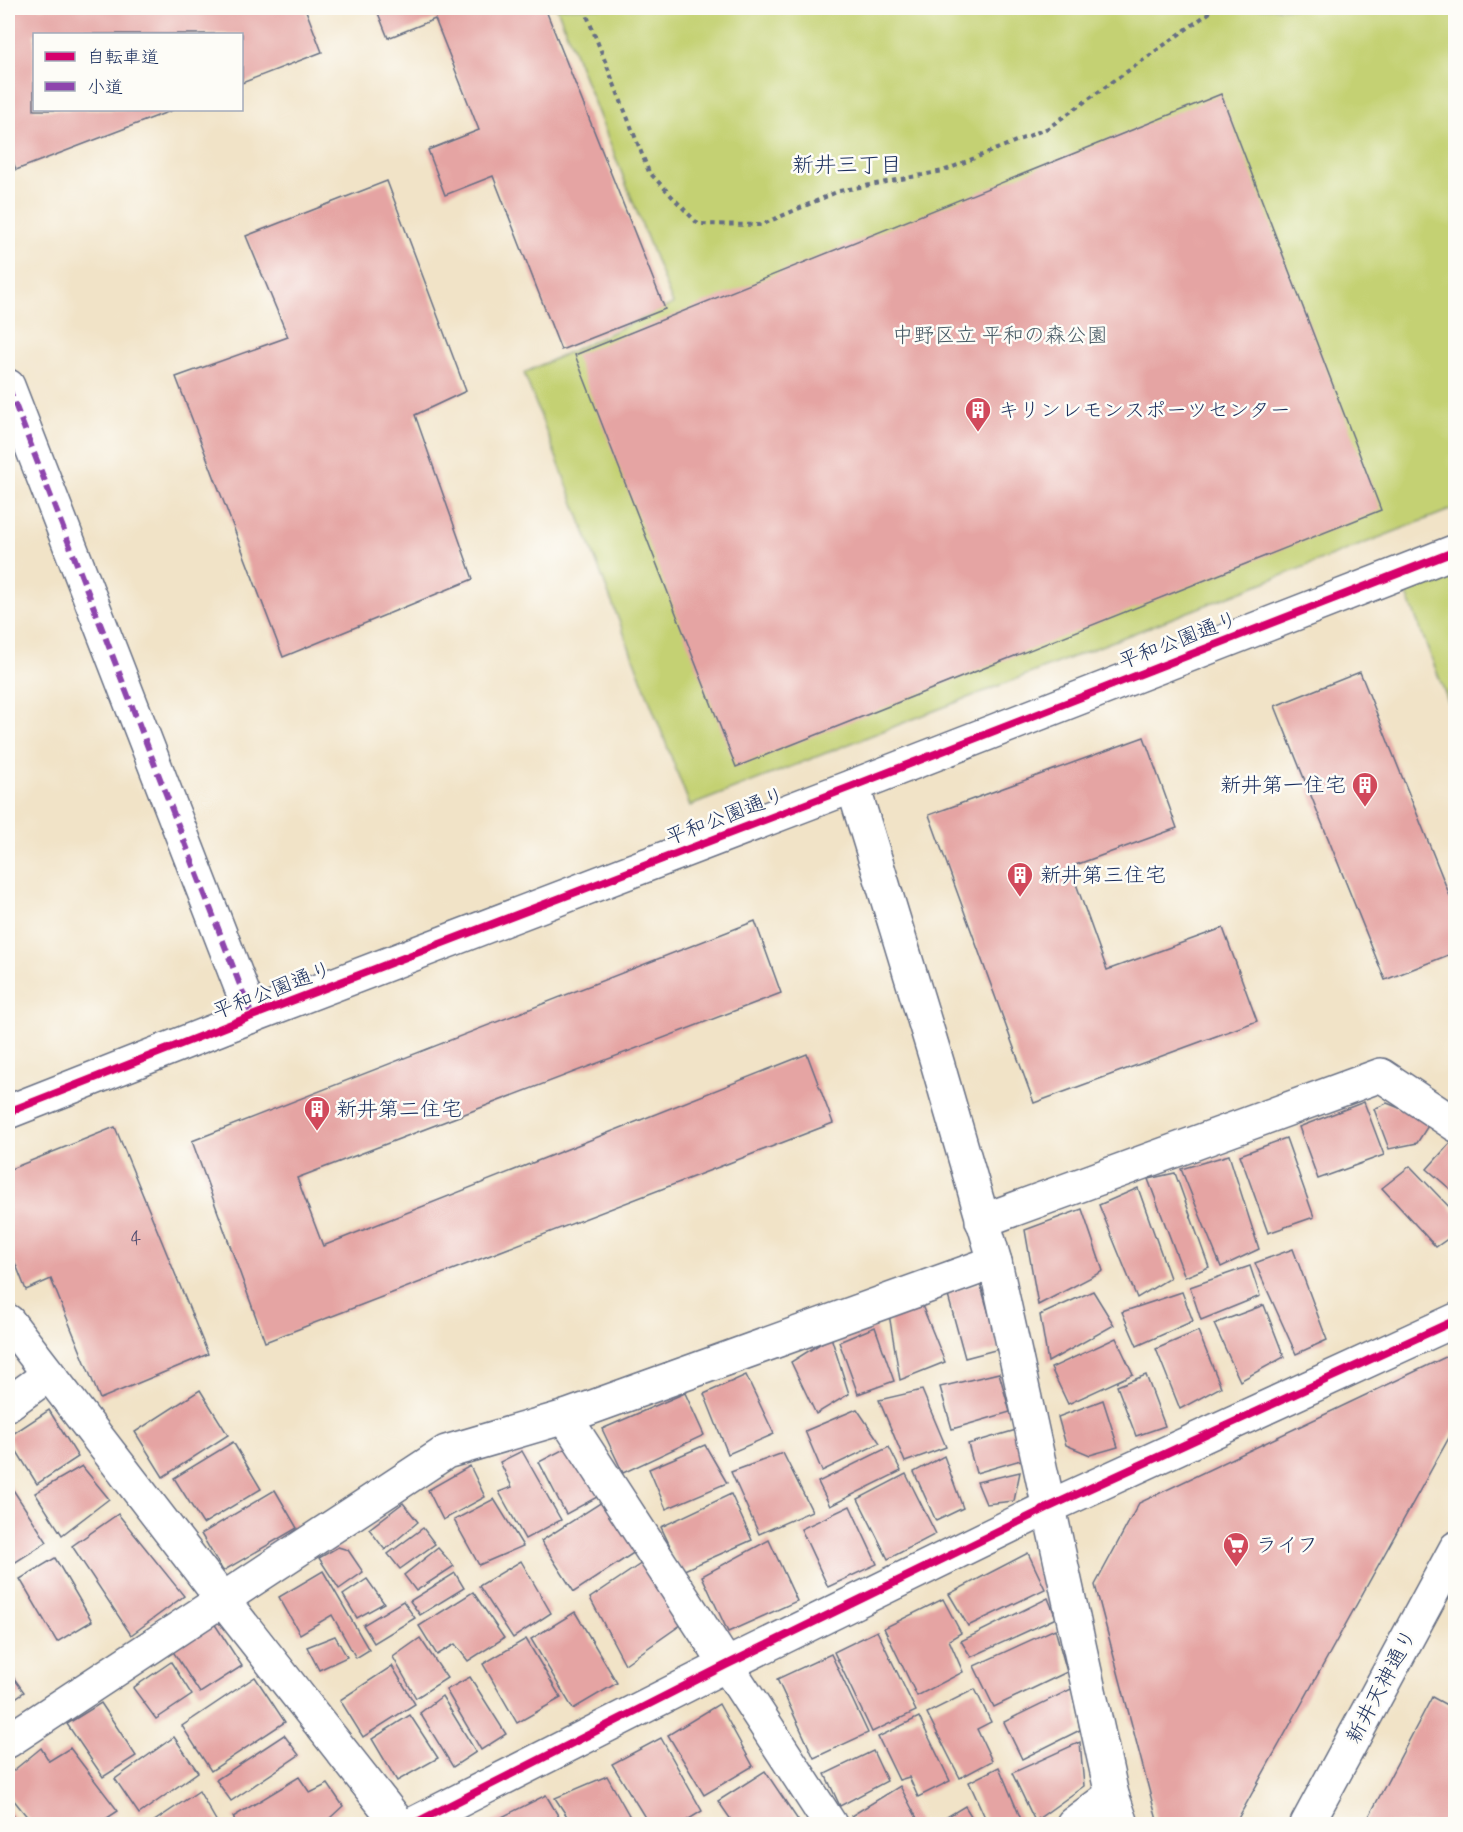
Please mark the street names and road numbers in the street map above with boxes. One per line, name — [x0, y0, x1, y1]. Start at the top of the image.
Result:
street label: 平和公園通り — [1115, 605, 1242, 677]
street label: 平和公園通り — [662, 781, 789, 853]
street label: 平和公園通り — [209, 955, 336, 1027]
street label: 新井天神通り — [1340, 1624, 1424, 1749]

